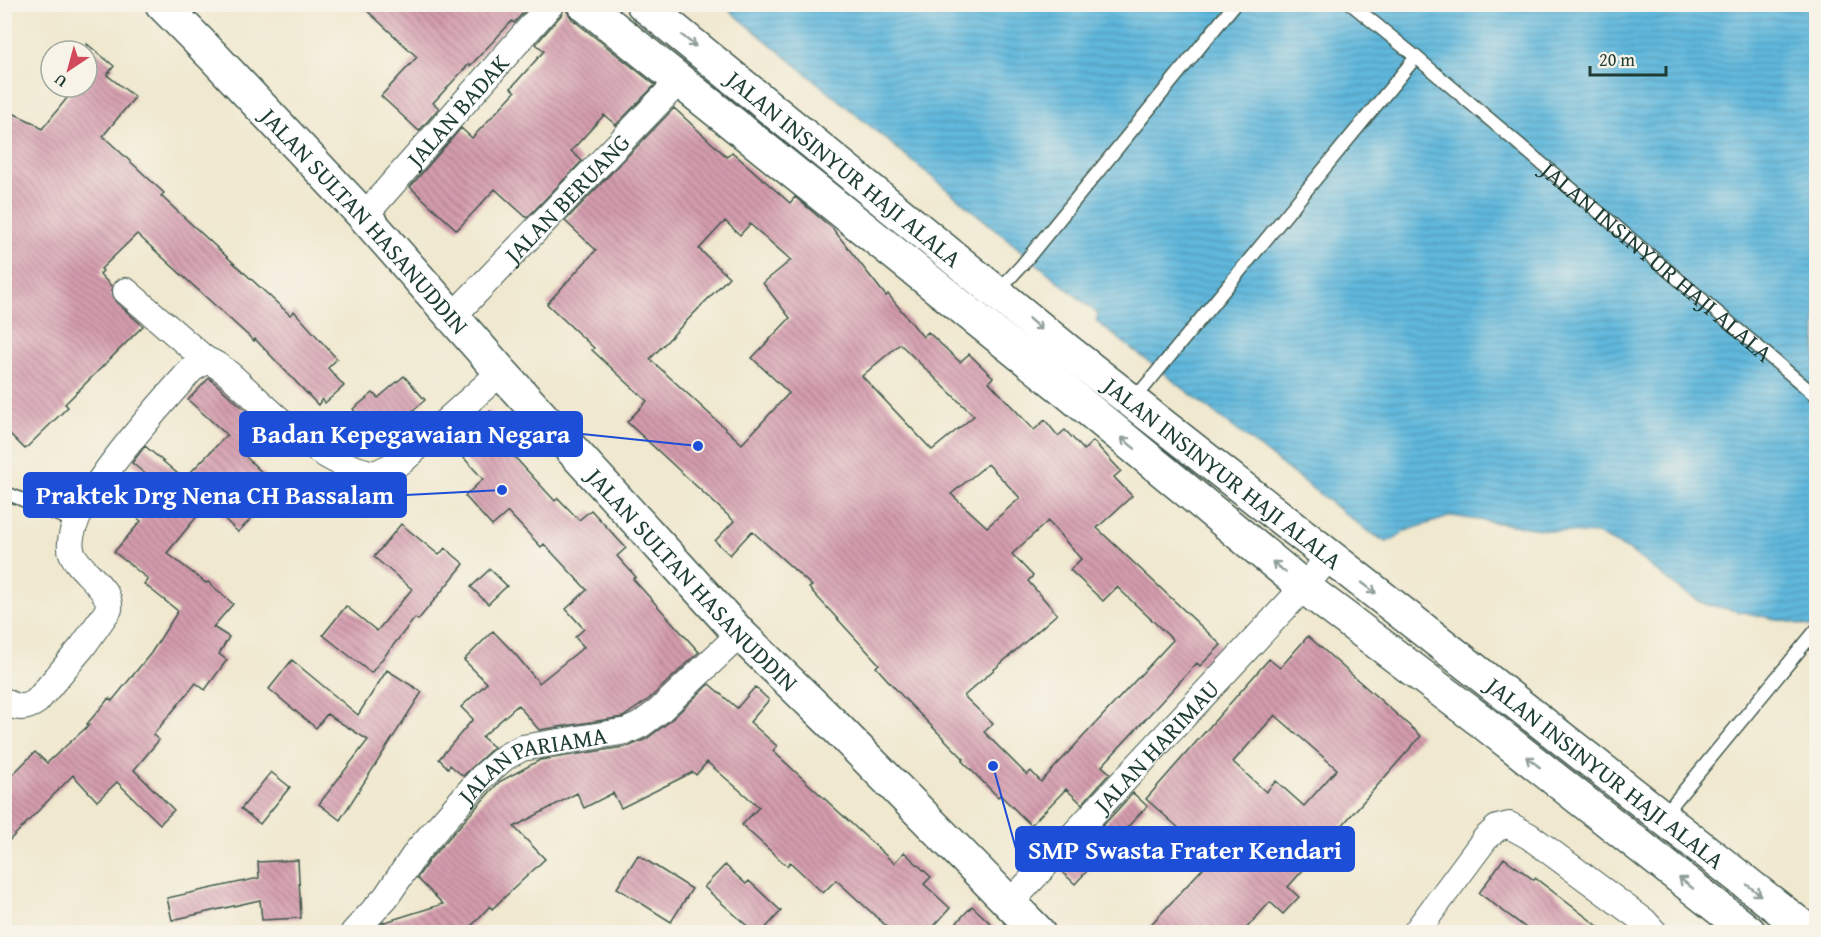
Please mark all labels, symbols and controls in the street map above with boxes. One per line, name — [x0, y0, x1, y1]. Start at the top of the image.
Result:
one-way arrow — [681, 35, 697, 48]
north arrow — [39, 39, 99, 99]
scale bar — [1590, 39, 1666, 77]
street label: JALAN BADAK — [396, 46, 517, 177]
text: 20 m — [1599, 46, 1635, 73]
street label: JALAN INSINYUR HAJI ALALA — [717, 60, 970, 275]
text: U — [49, 68, 72, 94]
street label: JALAN SULTAN HASANUDDIN — [251, 97, 478, 342]
street label: JALAN BERUANG — [494, 125, 638, 273]
street label: JALAN INSINYUR HAJI ALALA — [1531, 151, 1781, 370]
one-way arrow — [1027, 317, 1042, 331]
street label: JALAN INSINYUR HAJI ALALA — [1094, 366, 1350, 578]
callout: Badan Kepegawaian Negara — [240, 412, 582, 456]
text: Badan Kepegawaian Negara — [252, 414, 571, 453]
one-way arrow — [1121, 436, 1136, 450]
street label: JALAN SULTAN HASANUDDIN — [577, 458, 807, 699]
callout: Praktek Drg Nena CH Bassalam — [24, 473, 406, 517]
text: Praktek Drg Nena CH Bassalam — [36, 475, 395, 514]
one-way arrow — [1272, 560, 1287, 574]
one-way arrow — [1361, 581, 1377, 594]
street label: JALAN INSINYUR HAJI ALALA — [1477, 666, 1733, 878]
street label: JALAN HARIMAU — [1083, 672, 1227, 822]
street label: JALAN PARIAMA — [447, 717, 610, 813]
one-way arrow — [1526, 756, 1542, 769]
callout: SMP Swasta Frater Kendari — [1016, 827, 1354, 871]
text: SMP Swasta Frater Kendari — [1028, 830, 1342, 869]
one-way arrow — [1679, 877, 1695, 890]
one-way arrow — [1746, 883, 1762, 896]

